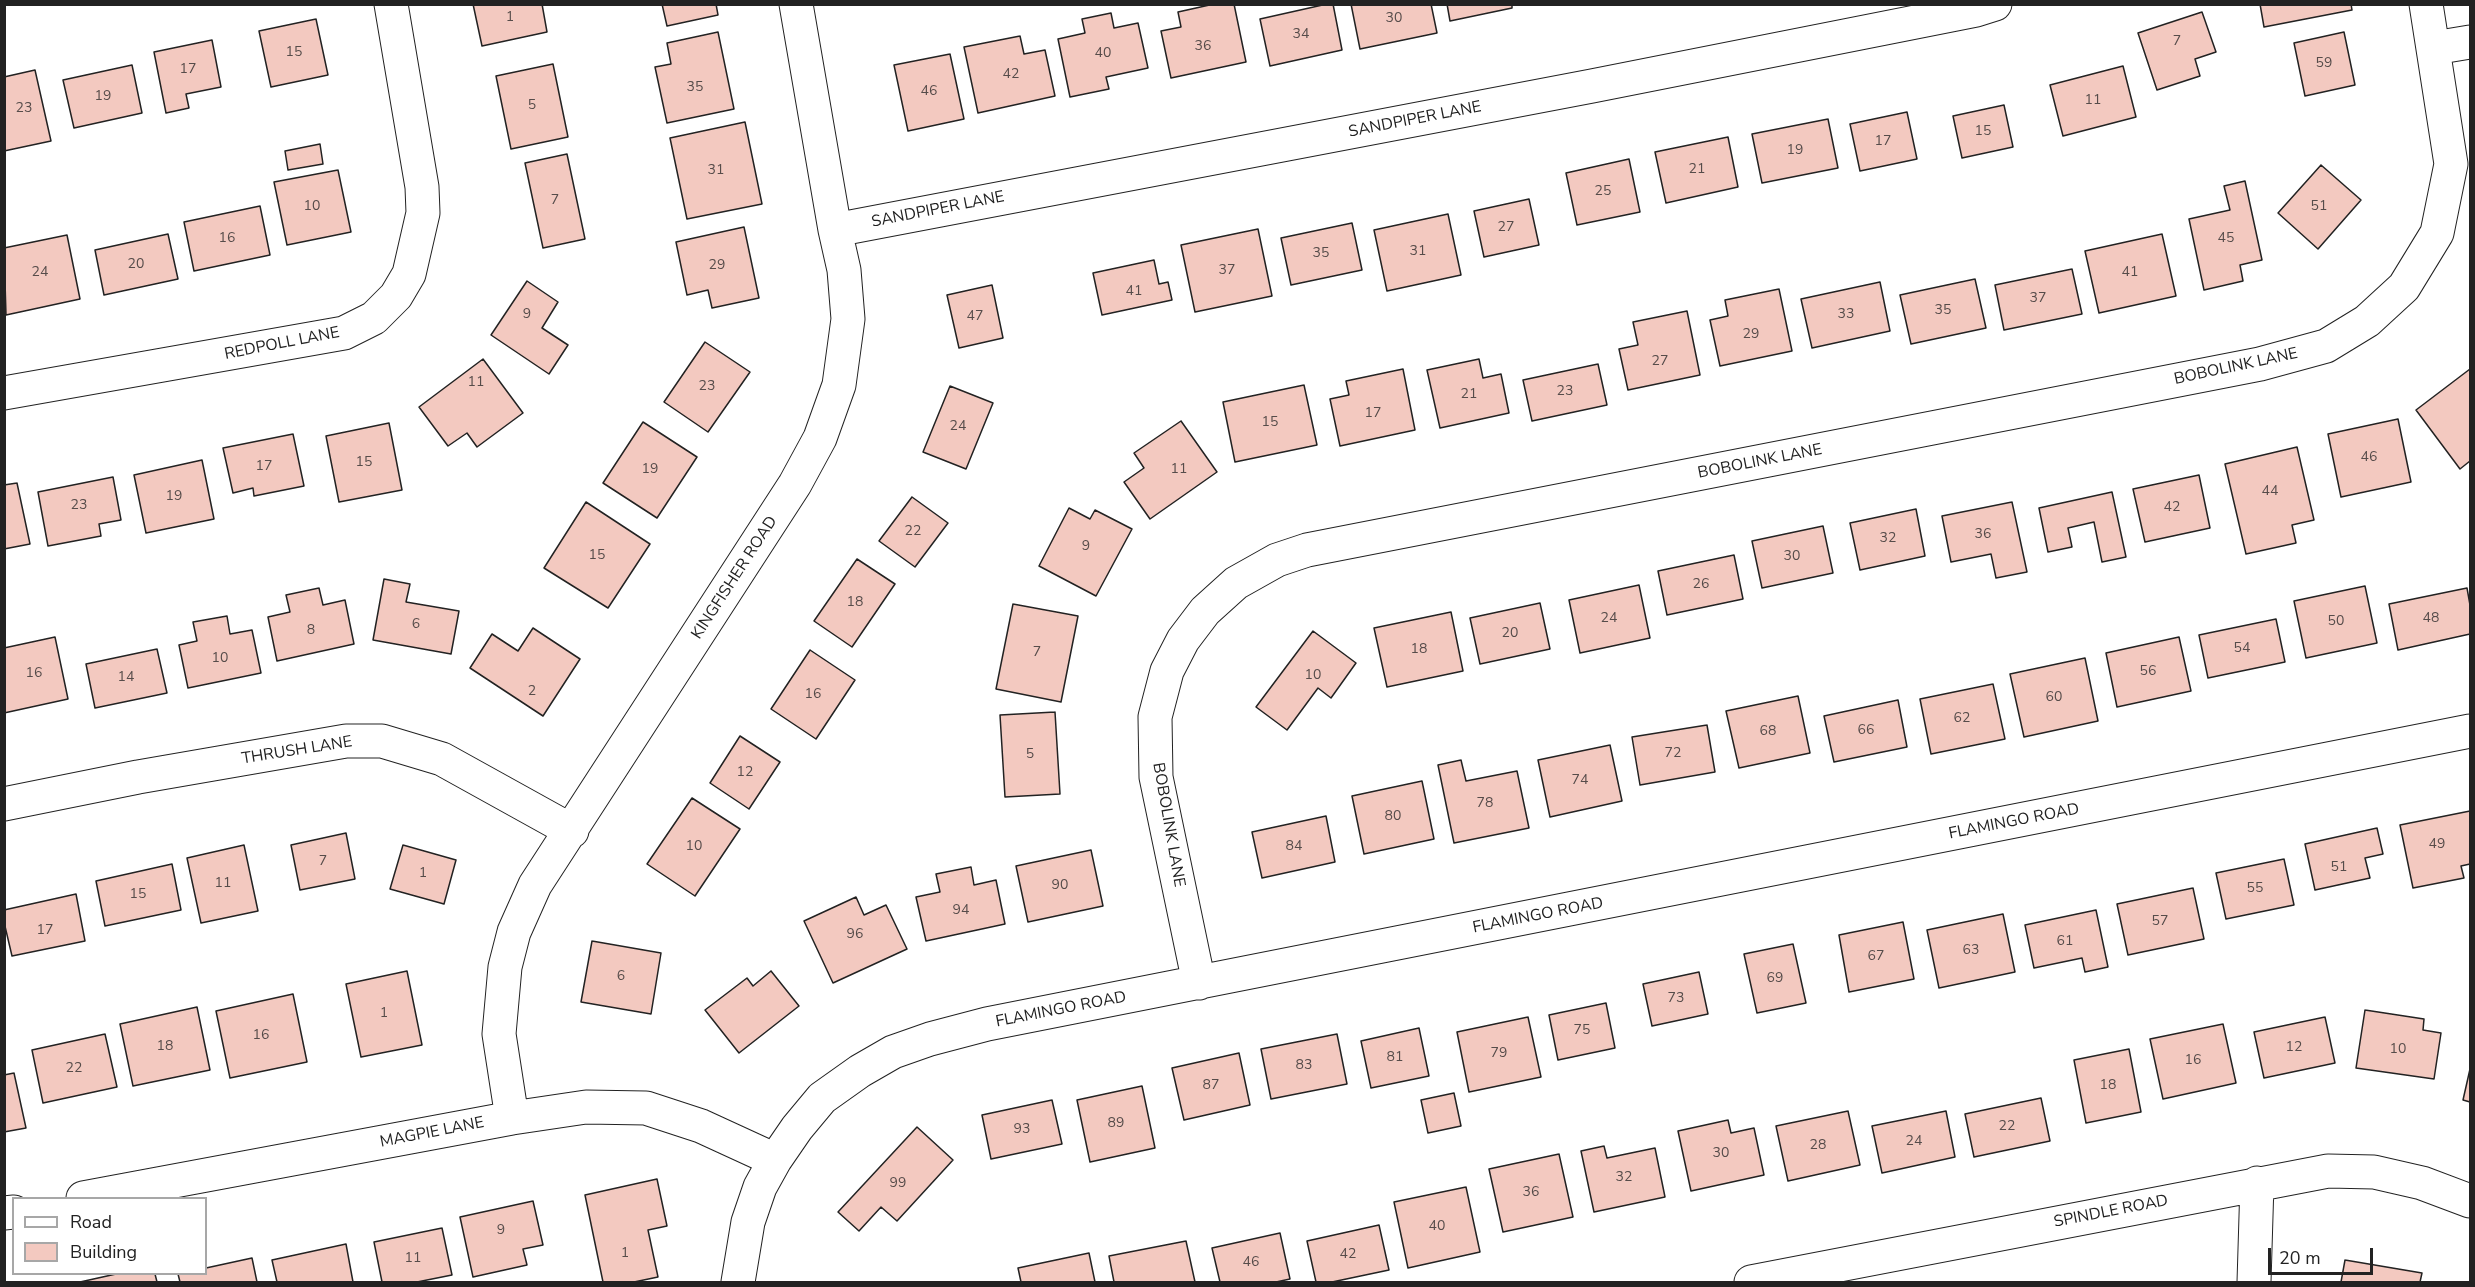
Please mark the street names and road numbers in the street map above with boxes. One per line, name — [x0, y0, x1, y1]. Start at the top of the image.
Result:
street label: SANDPIPER LANE — [1347, 98, 1483, 142]
street label: SANDPIPER LANE — [870, 188, 1006, 232]
street label: REDPOLL LANE — [223, 323, 341, 365]
street label: BOBOLINK LANE — [2172, 345, 2300, 389]
street label: BOBOLINK LANE — [1696, 441, 1824, 483]
street label: KINGFISHER ROAD — [688, 513, 782, 643]
street label: THRUSH LANE — [240, 733, 354, 769]
street label: BOBOLINK LANE — [1148, 761, 1188, 889]
street label: FLAMINGO ROAD — [1947, 800, 2081, 844]
street label: FLAMINGO ROAD — [1471, 894, 1605, 938]
street label: FLAMINGO ROAD — [994, 988, 1128, 1032]
street label: MAGPIE LANE — [378, 1113, 486, 1153]
street label: SPINDLE ROAD — [2052, 1191, 2170, 1233]

